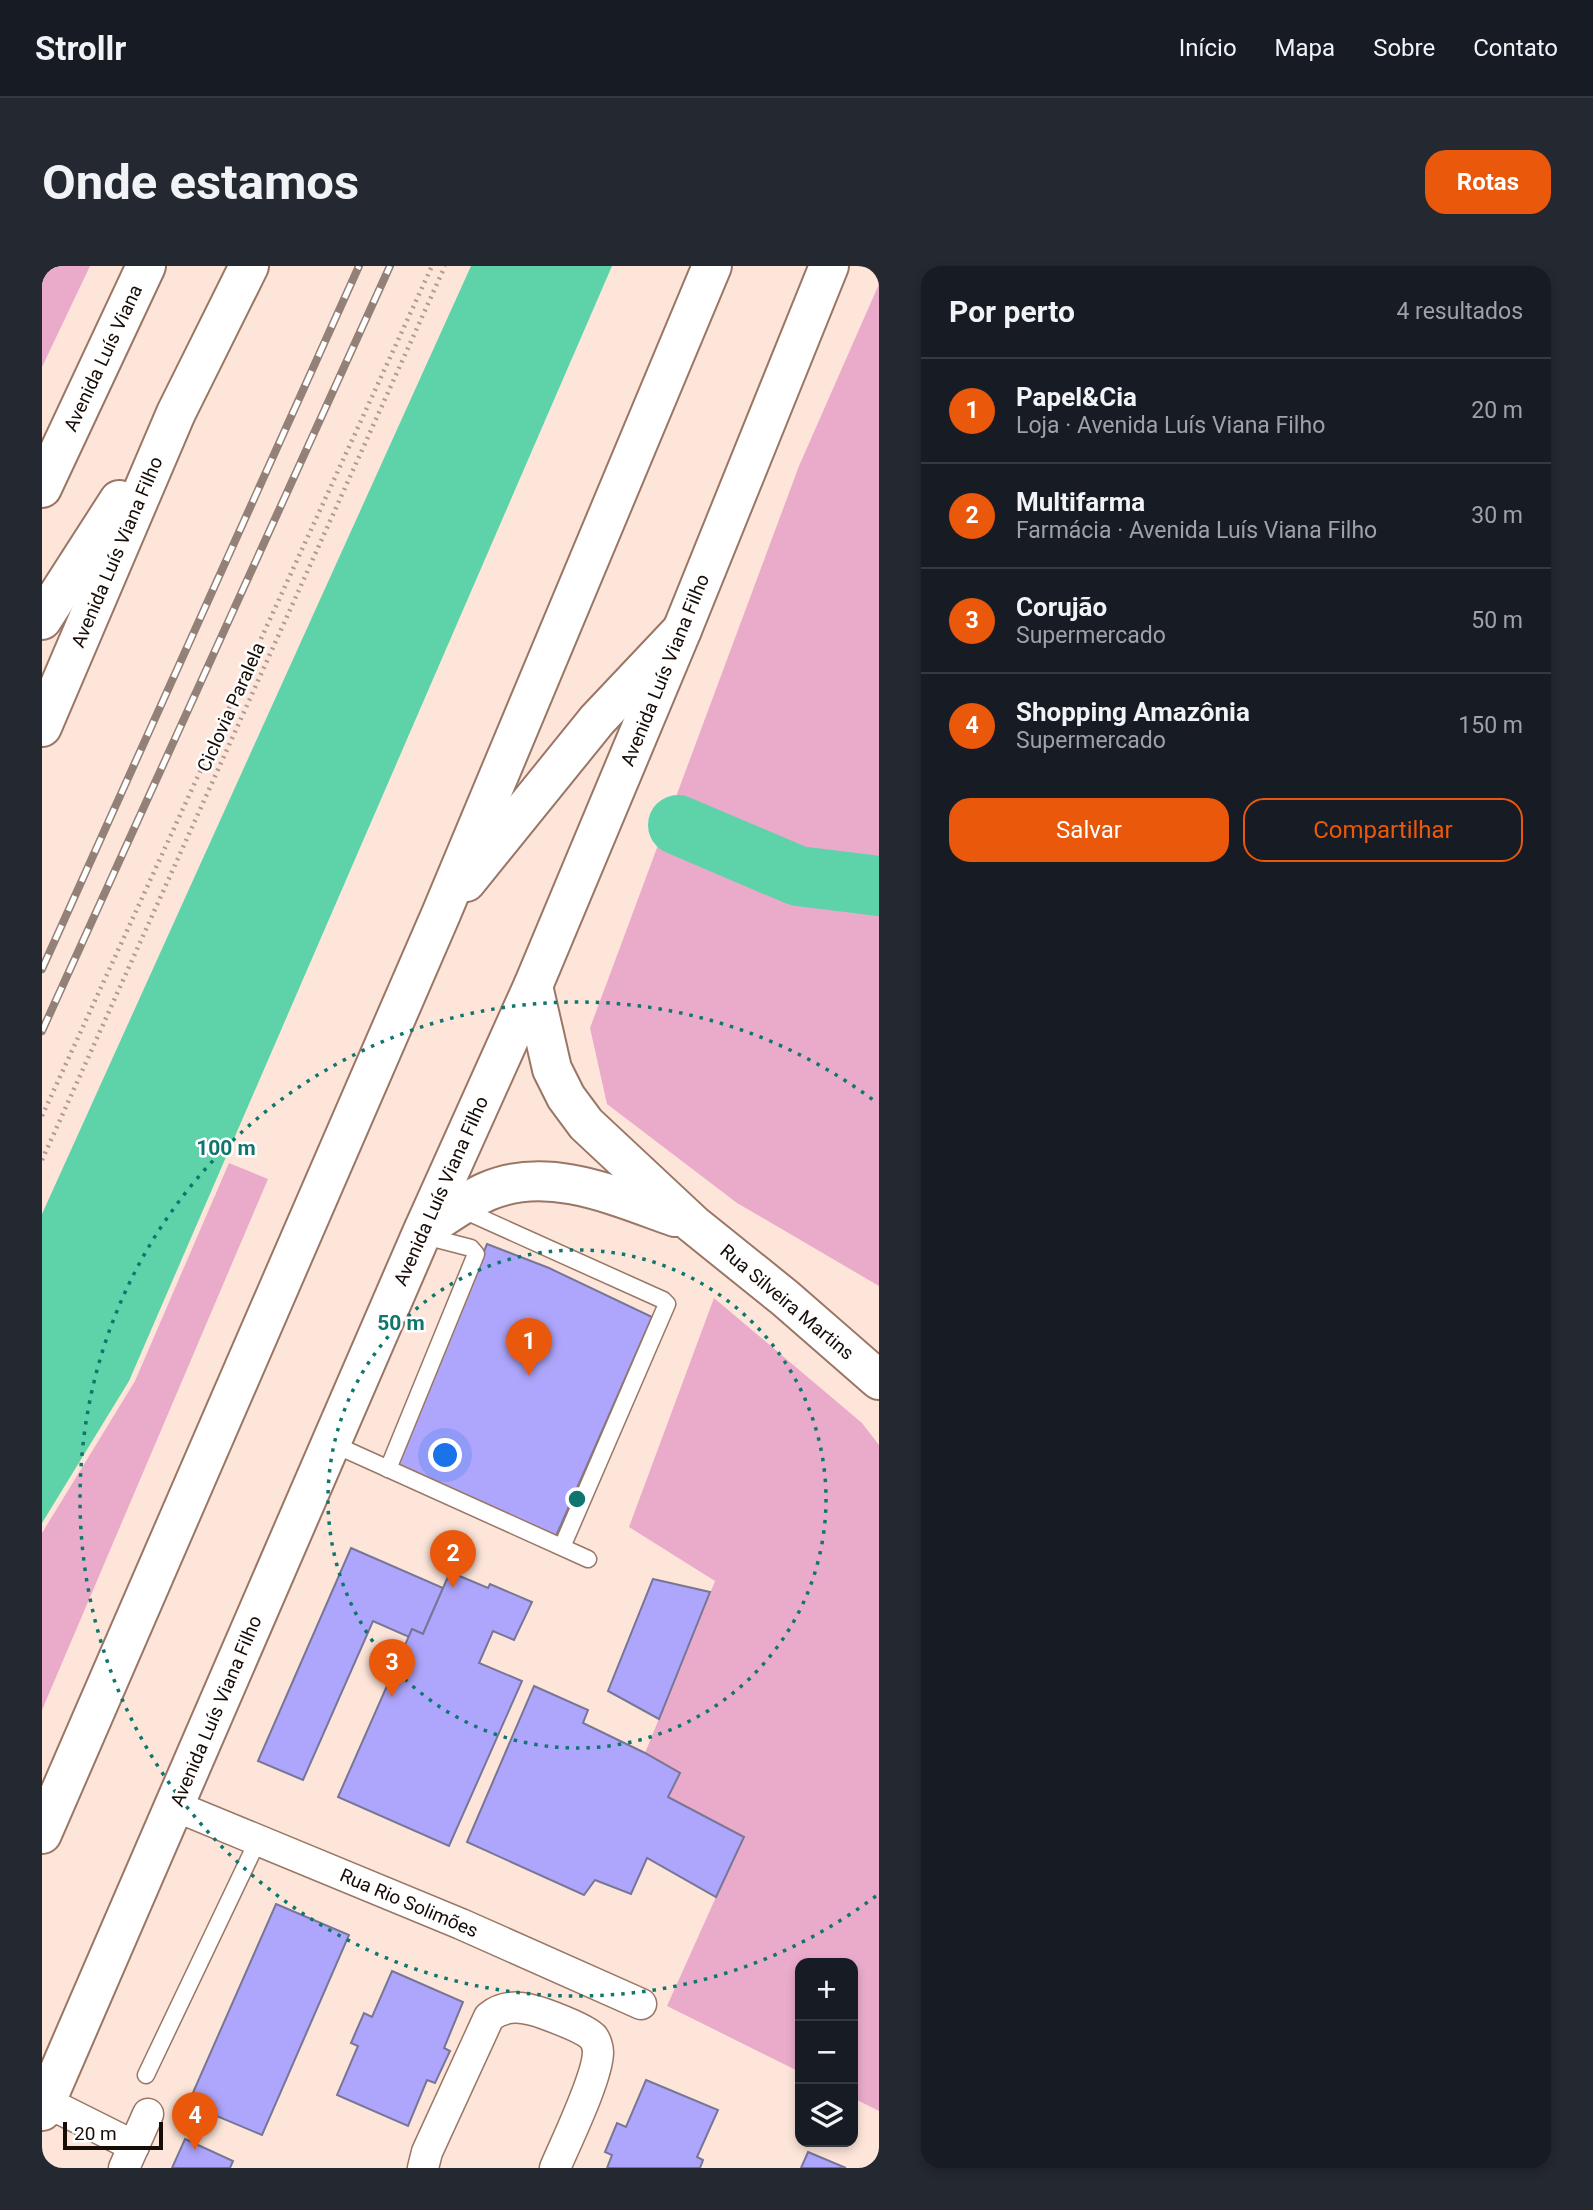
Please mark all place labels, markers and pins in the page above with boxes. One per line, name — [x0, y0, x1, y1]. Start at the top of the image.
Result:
pin: 1 — [506, 1318, 552, 1376]
centre of rings — [565, 1487, 589, 1511]
pin: 2 — [430, 1530, 476, 1588]
pin: 3 — [369, 1639, 415, 1697]
pin: 4 — [172, 2092, 218, 2150]

